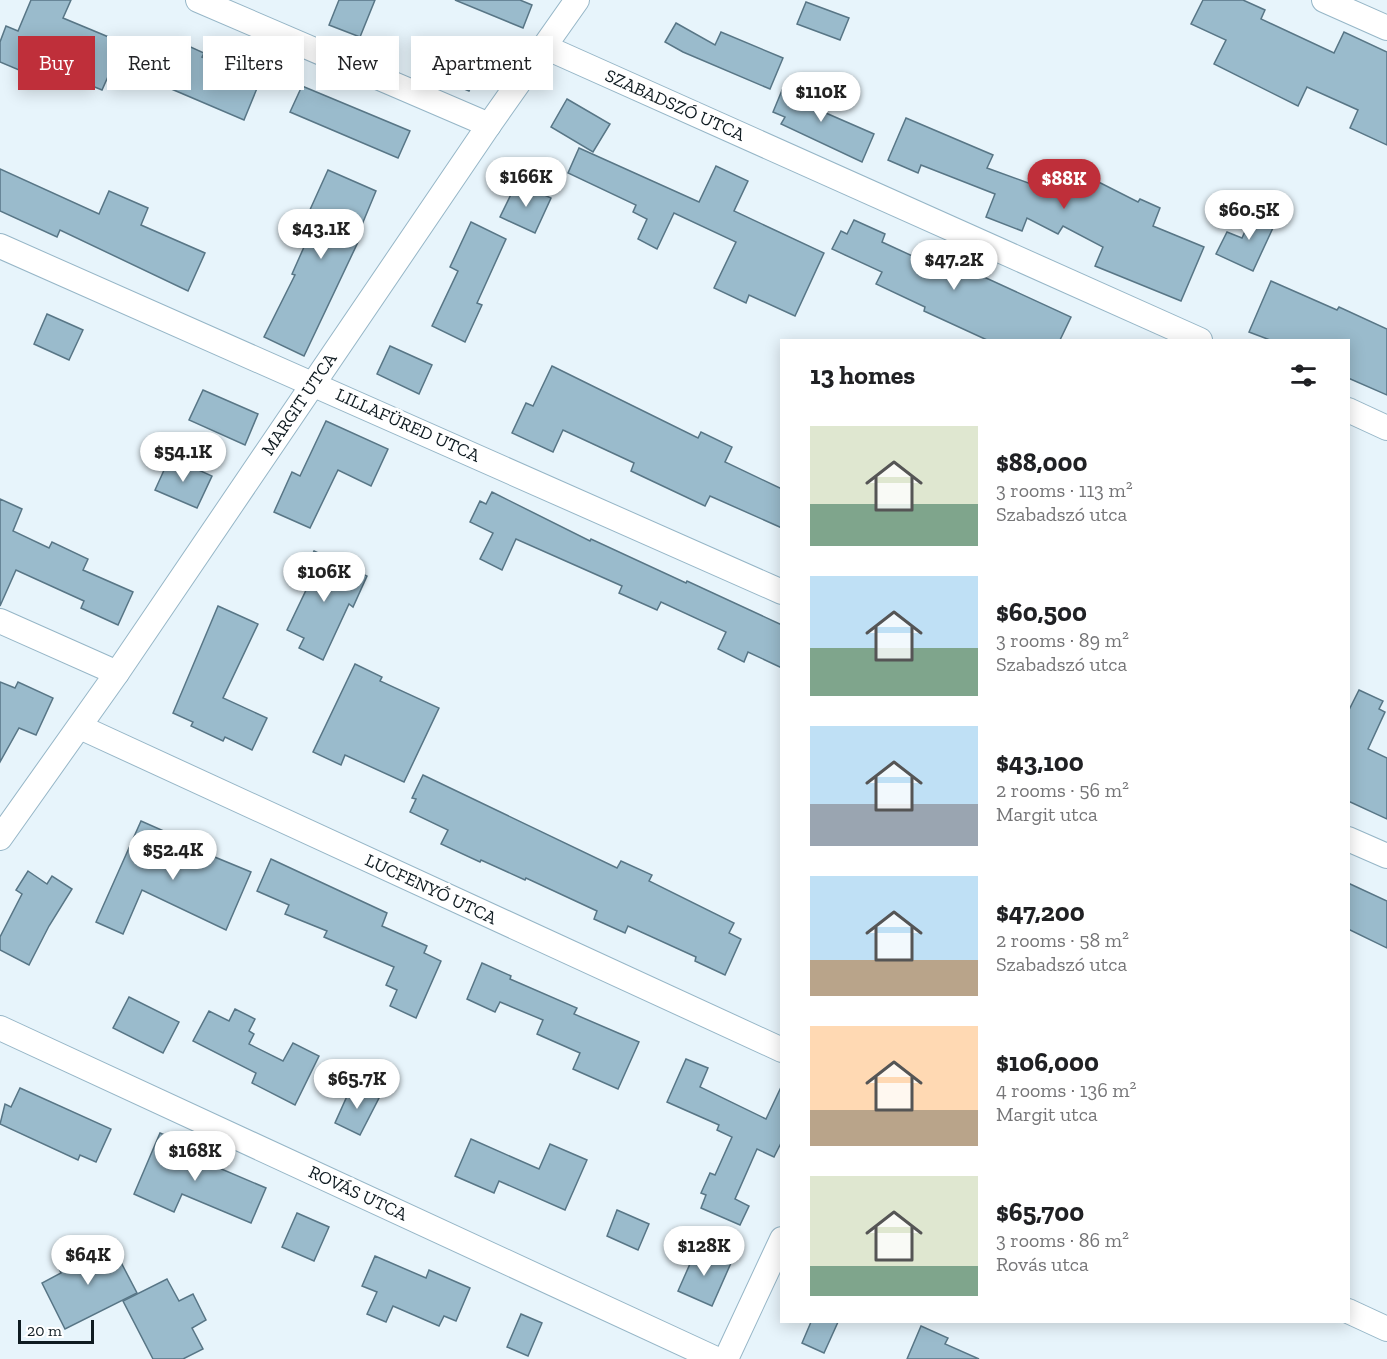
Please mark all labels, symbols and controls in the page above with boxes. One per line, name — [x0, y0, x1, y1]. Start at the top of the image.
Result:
chip: Buy — [18, 36, 95, 90]
chip: Rent — [107, 36, 191, 90]
chip: Filters — [203, 36, 304, 90]
chip: New — [316, 36, 399, 90]
chip: Apartment — [411, 36, 553, 90]
street label: SZABADSZÓ UTCA — [602, 64, 749, 146]
pin: $110K — [779, 72, 863, 123]
text: $110K — [796, 79, 846, 103]
pin: $166K — [484, 157, 568, 208]
pin: $88K — [1028, 159, 1100, 210]
text: $166K — [500, 164, 552, 188]
text: $88K — [1042, 166, 1086, 190]
pin: $60.5K — [1200, 190, 1298, 241]
text: $60.5K — [1219, 197, 1279, 221]
pin: $43.1K — [272, 209, 370, 260]
text: $43.1K — [292, 216, 350, 240]
pin: $47.2K — [905, 240, 1003, 291]
text: $47.2K — [925, 247, 983, 271]
street label: MARGIT UTCA — [257, 348, 342, 459]
text: 13 homes — [810, 359, 915, 391]
icon: filters — [1287, 359, 1320, 392]
street label: LILLAFÜRED UTCA — [332, 383, 484, 467]
pin: $54.1K — [134, 432, 232, 483]
text: $54.1K — [154, 439, 212, 463]
text: $88,000 — [996, 446, 1088, 478]
icon: home — [858, 450, 930, 522]
text: 3 rooms · 113 m² — [996, 478, 1133, 502]
text: Szabadszó utca — [996, 502, 1127, 526]
pin: $106K — [282, 552, 366, 603]
text: $106K — [297, 559, 351, 583]
text: $60,500 — [996, 596, 1087, 628]
icon: home — [858, 600, 930, 672]
text: 3 rooms · 89 m² — [996, 628, 1129, 652]
text: Szabadszó utca — [996, 652, 1127, 676]
text: $43,100 — [996, 746, 1084, 778]
icon: home — [858, 750, 930, 822]
text: 2 rooms · 56 m² — [996, 778, 1129, 802]
text: Margit utca — [996, 802, 1098, 826]
pin: $52.4K — [124, 830, 222, 881]
text: $52.4K — [143, 837, 203, 861]
street label: LUCFENYŐ UTCA — [362, 849, 501, 929]
text: $47,200 — [996, 896, 1085, 928]
icon: home — [858, 900, 930, 972]
text: 2 rooms · 58 m² — [996, 928, 1129, 952]
text: Szabadszó utca — [996, 952, 1127, 976]
text: $106,000 — [996, 1046, 1099, 1078]
icon: home — [858, 1050, 930, 1122]
pin: $65.7K — [308, 1059, 406, 1110]
text: $65.7K — [328, 1066, 386, 1090]
text: 4 rooms · 136 m² — [996, 1078, 1137, 1102]
text: Margit utca — [996, 1102, 1098, 1126]
pin: $168K — [153, 1131, 237, 1182]
text: $168K — [169, 1138, 221, 1162]
street label: ROVÁS UTCA — [305, 1160, 411, 1226]
text: $65,700 — [996, 1196, 1084, 1228]
icon: home — [858, 1200, 930, 1272]
pin: $128K — [662, 1226, 746, 1277]
text: 3 rooms · 86 m² — [996, 1228, 1129, 1252]
text: $128K — [678, 1233, 730, 1257]
pin: $64K — [52, 1235, 124, 1286]
text: $64K — [65, 1242, 111, 1266]
text: Rovás utca — [996, 1252, 1089, 1276]
scale bar — [18, 1317, 94, 1344]
text: 20 m — [27, 1321, 62, 1340]

